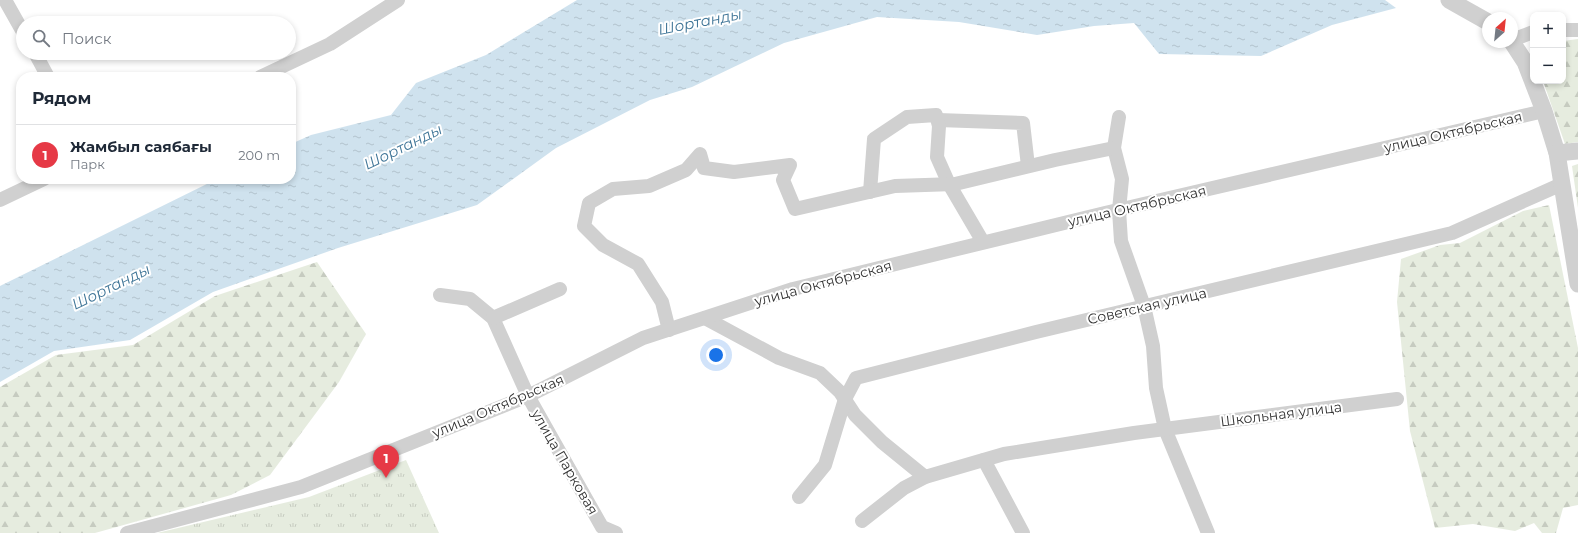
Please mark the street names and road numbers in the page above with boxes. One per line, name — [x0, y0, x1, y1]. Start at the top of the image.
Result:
street label: улица Октябрьская — [1381, 107, 1524, 157]
street label: улица Октябрьская — [1065, 181, 1208, 231]
street label: улица Октябрьская — [751, 256, 894, 310]
street label: Советская улица — [1086, 284, 1208, 328]
street label: улица Октябрьская — [428, 370, 567, 442]
street label: Школьная улица — [1219, 398, 1343, 430]
street label: улица Парковая — [527, 405, 602, 518]

